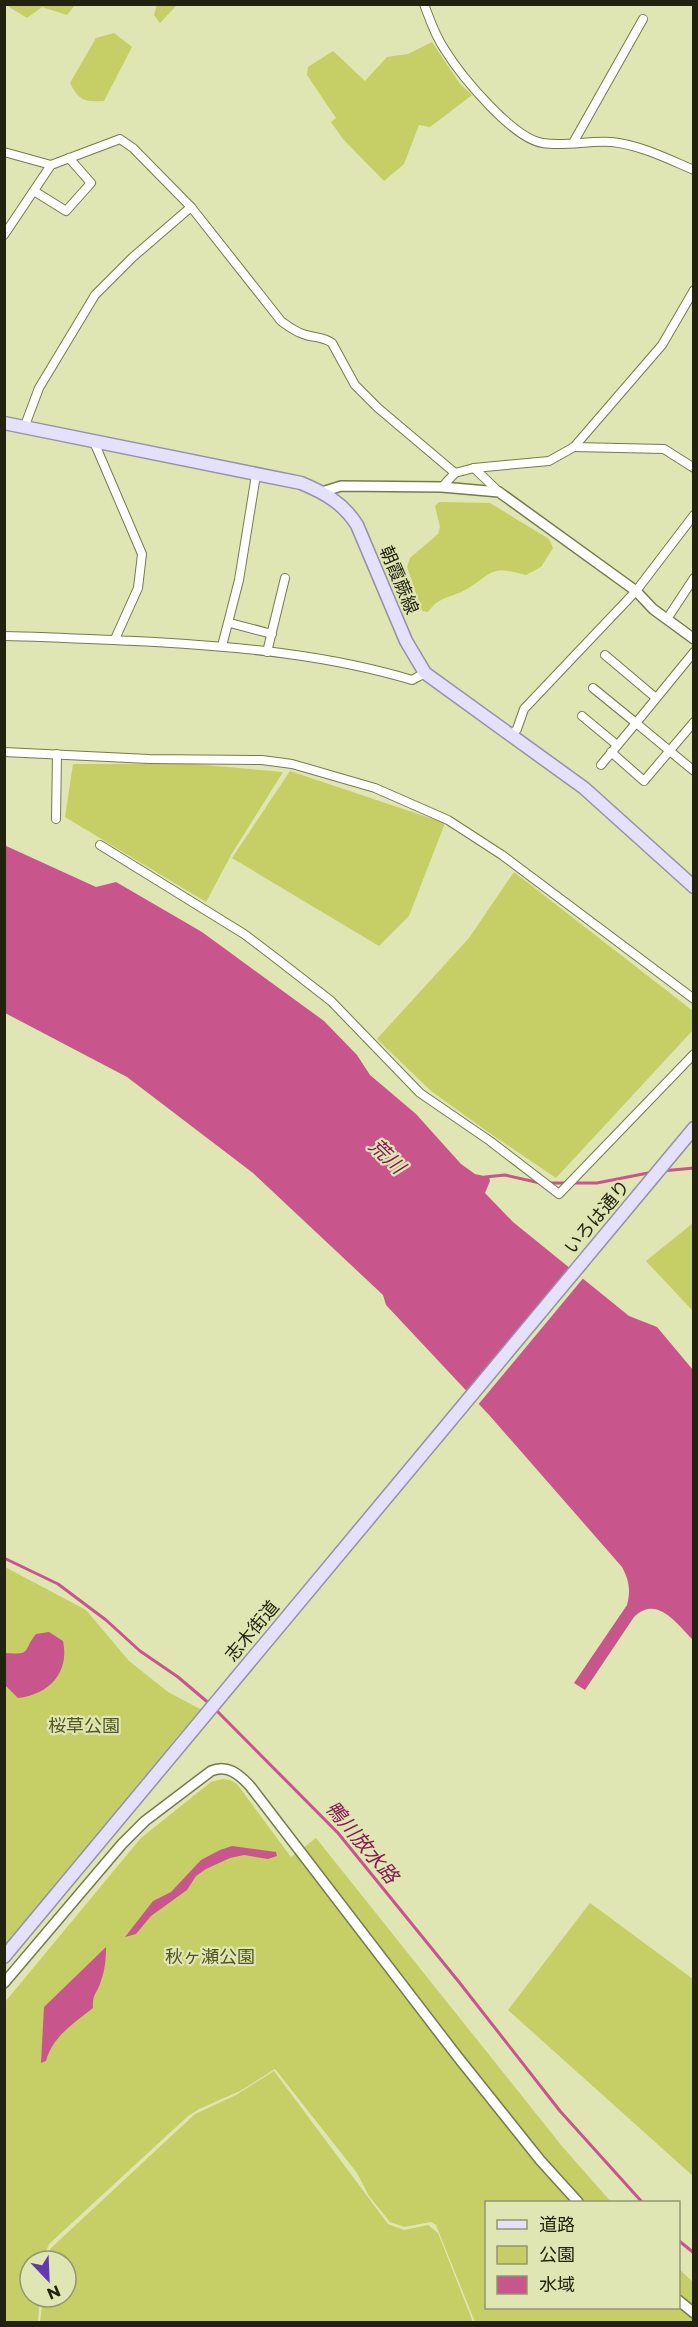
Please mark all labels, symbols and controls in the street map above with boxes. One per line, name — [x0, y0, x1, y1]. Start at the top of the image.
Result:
street label: 朝霞蕨線 — [375, 543, 423, 617]
water label: 荒川 — [364, 1133, 411, 1180]
street label: いろは通り — [560, 1175, 634, 1259]
street label: 志木街道 — [220, 1596, 284, 1666]
park label: 桜草公園 — [48, 1715, 120, 1737]
water label: 鴨川放水路 — [321, 1796, 405, 1890]
park label: 秋ヶ瀬公園 — [165, 1946, 255, 1968]
legend — [485, 2201, 680, 2309]
text: 道路 — [539, 2214, 575, 2236]
text: 公園 — [539, 2244, 575, 2266]
north arrow — [18, 2249, 78, 2309]
text: 水域 — [539, 2274, 575, 2296]
text: N — [44, 2281, 63, 2304]

